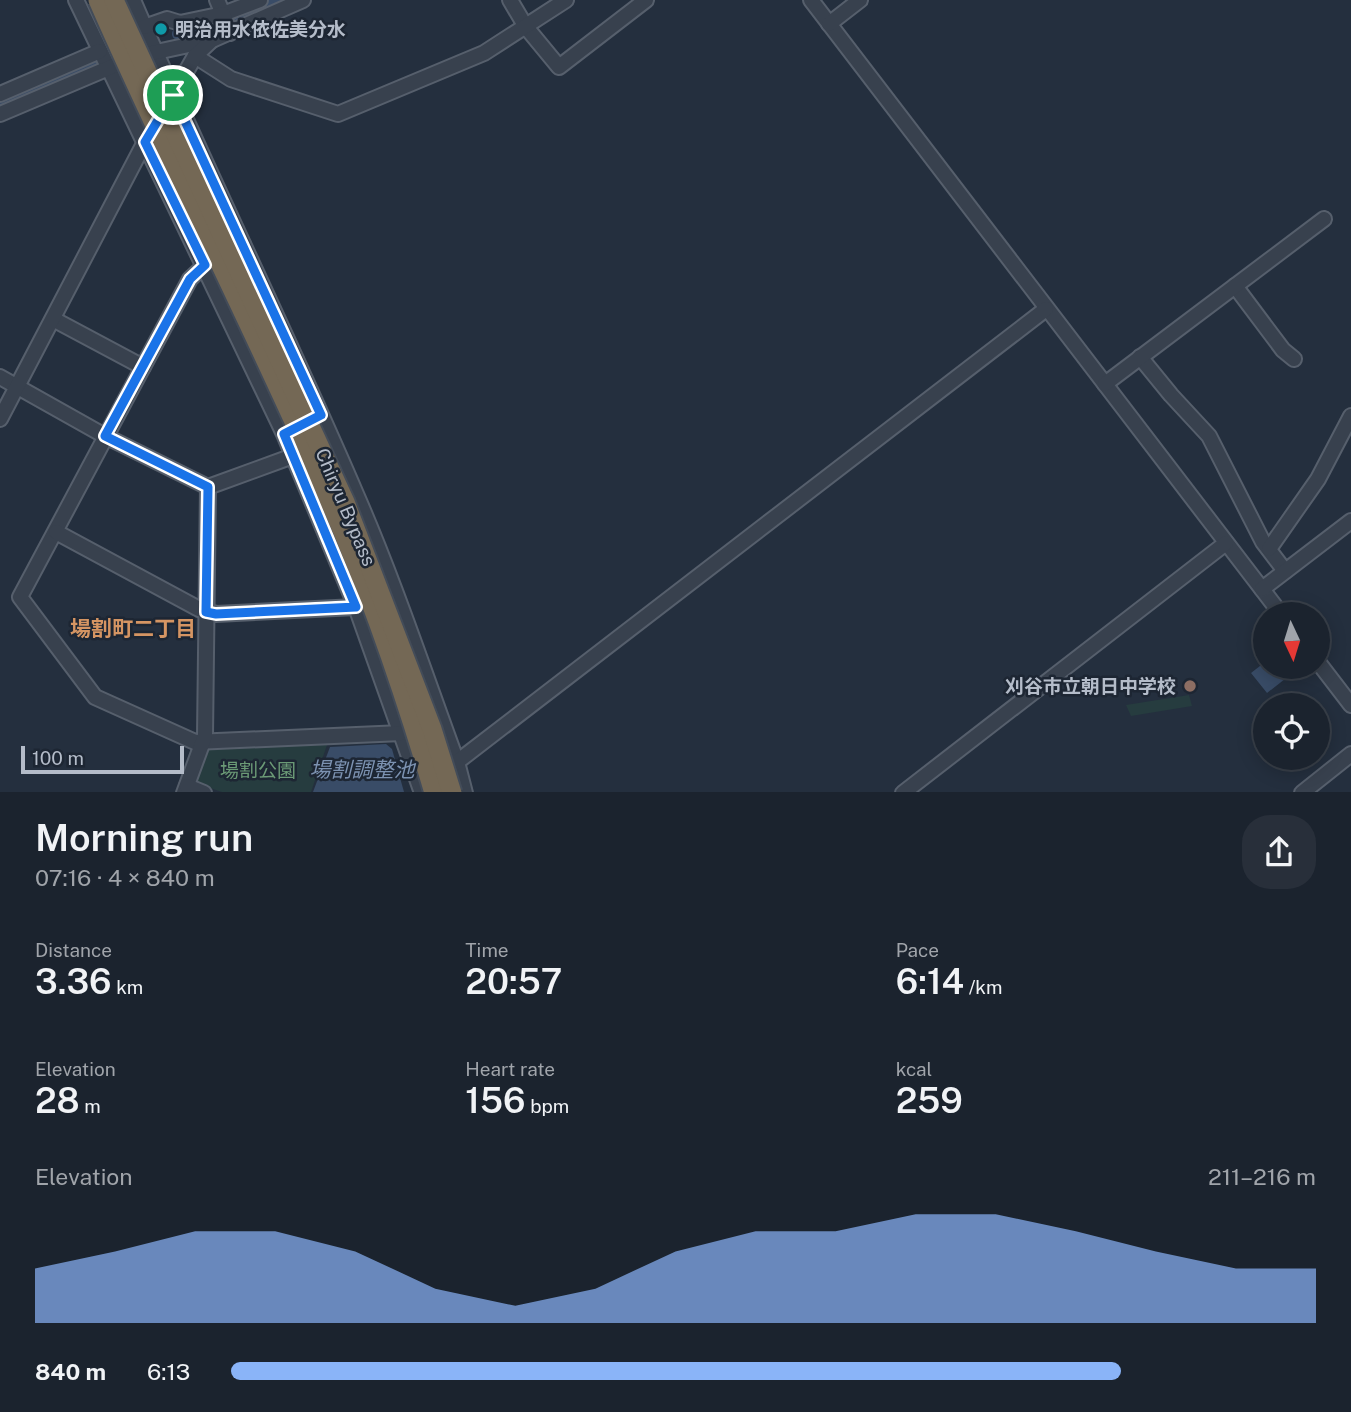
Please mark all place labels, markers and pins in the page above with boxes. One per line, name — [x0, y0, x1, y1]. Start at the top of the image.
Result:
place label: 明治用水依佐美分水 — [175, 18, 346, 40]
marker: 明治用水依佐美分水 — [153, 21, 169, 37]
pin — [143, 65, 203, 125]
place label: 刈谷市立朝日中学校 — [1005, 675, 1176, 697]
marker: 刈谷市立朝日中学校 — [1182, 678, 1198, 694]

